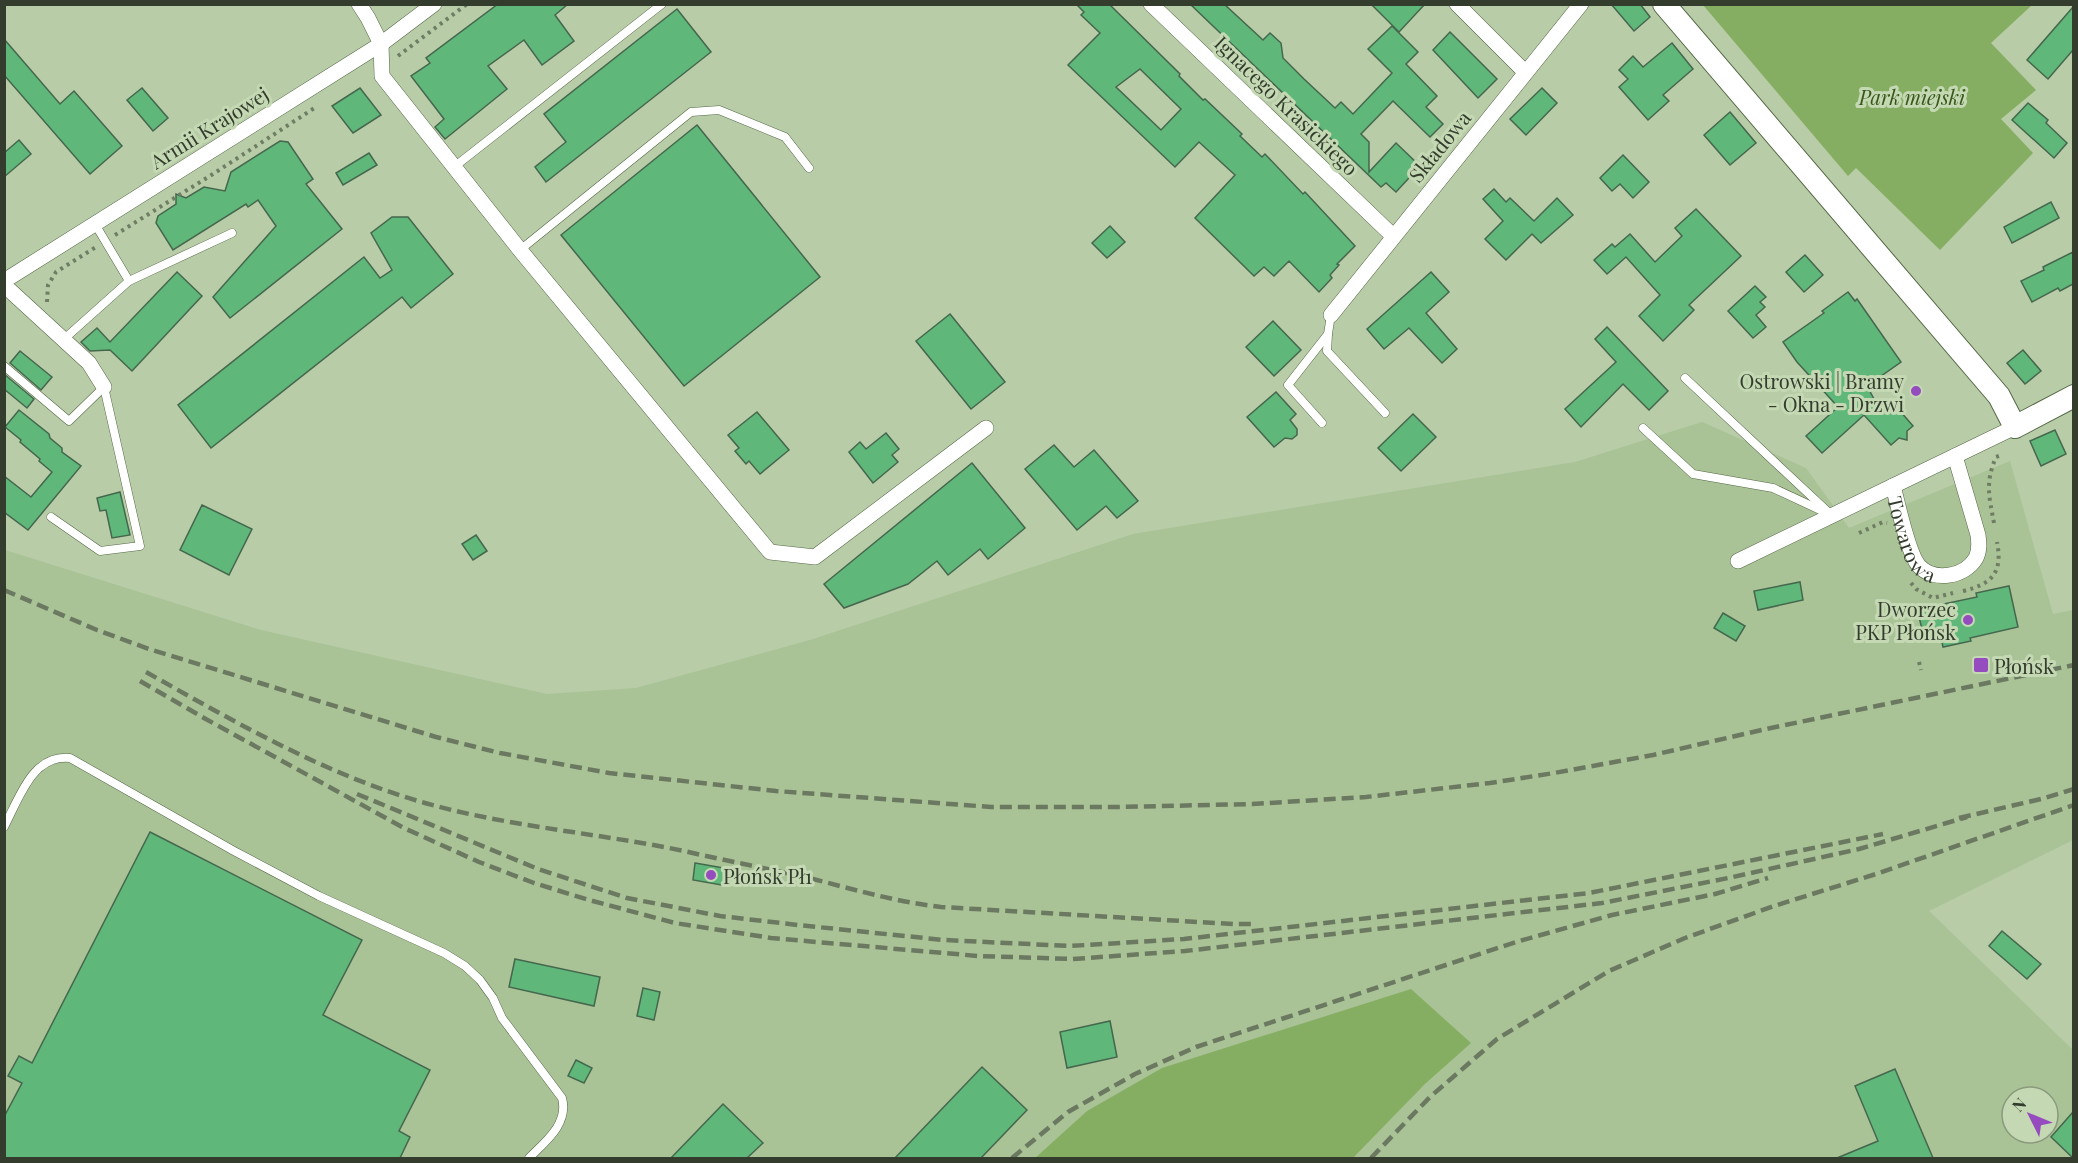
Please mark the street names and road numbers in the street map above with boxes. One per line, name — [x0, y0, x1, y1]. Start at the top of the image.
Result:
street label: Ignacego Krasickiego — [1209, 29, 1365, 181]
street label: Armii Krajowej — [144, 80, 273, 175]
street label: Składowa — [1402, 105, 1476, 187]
street label: Towarowa — [1883, 493, 1940, 588]

